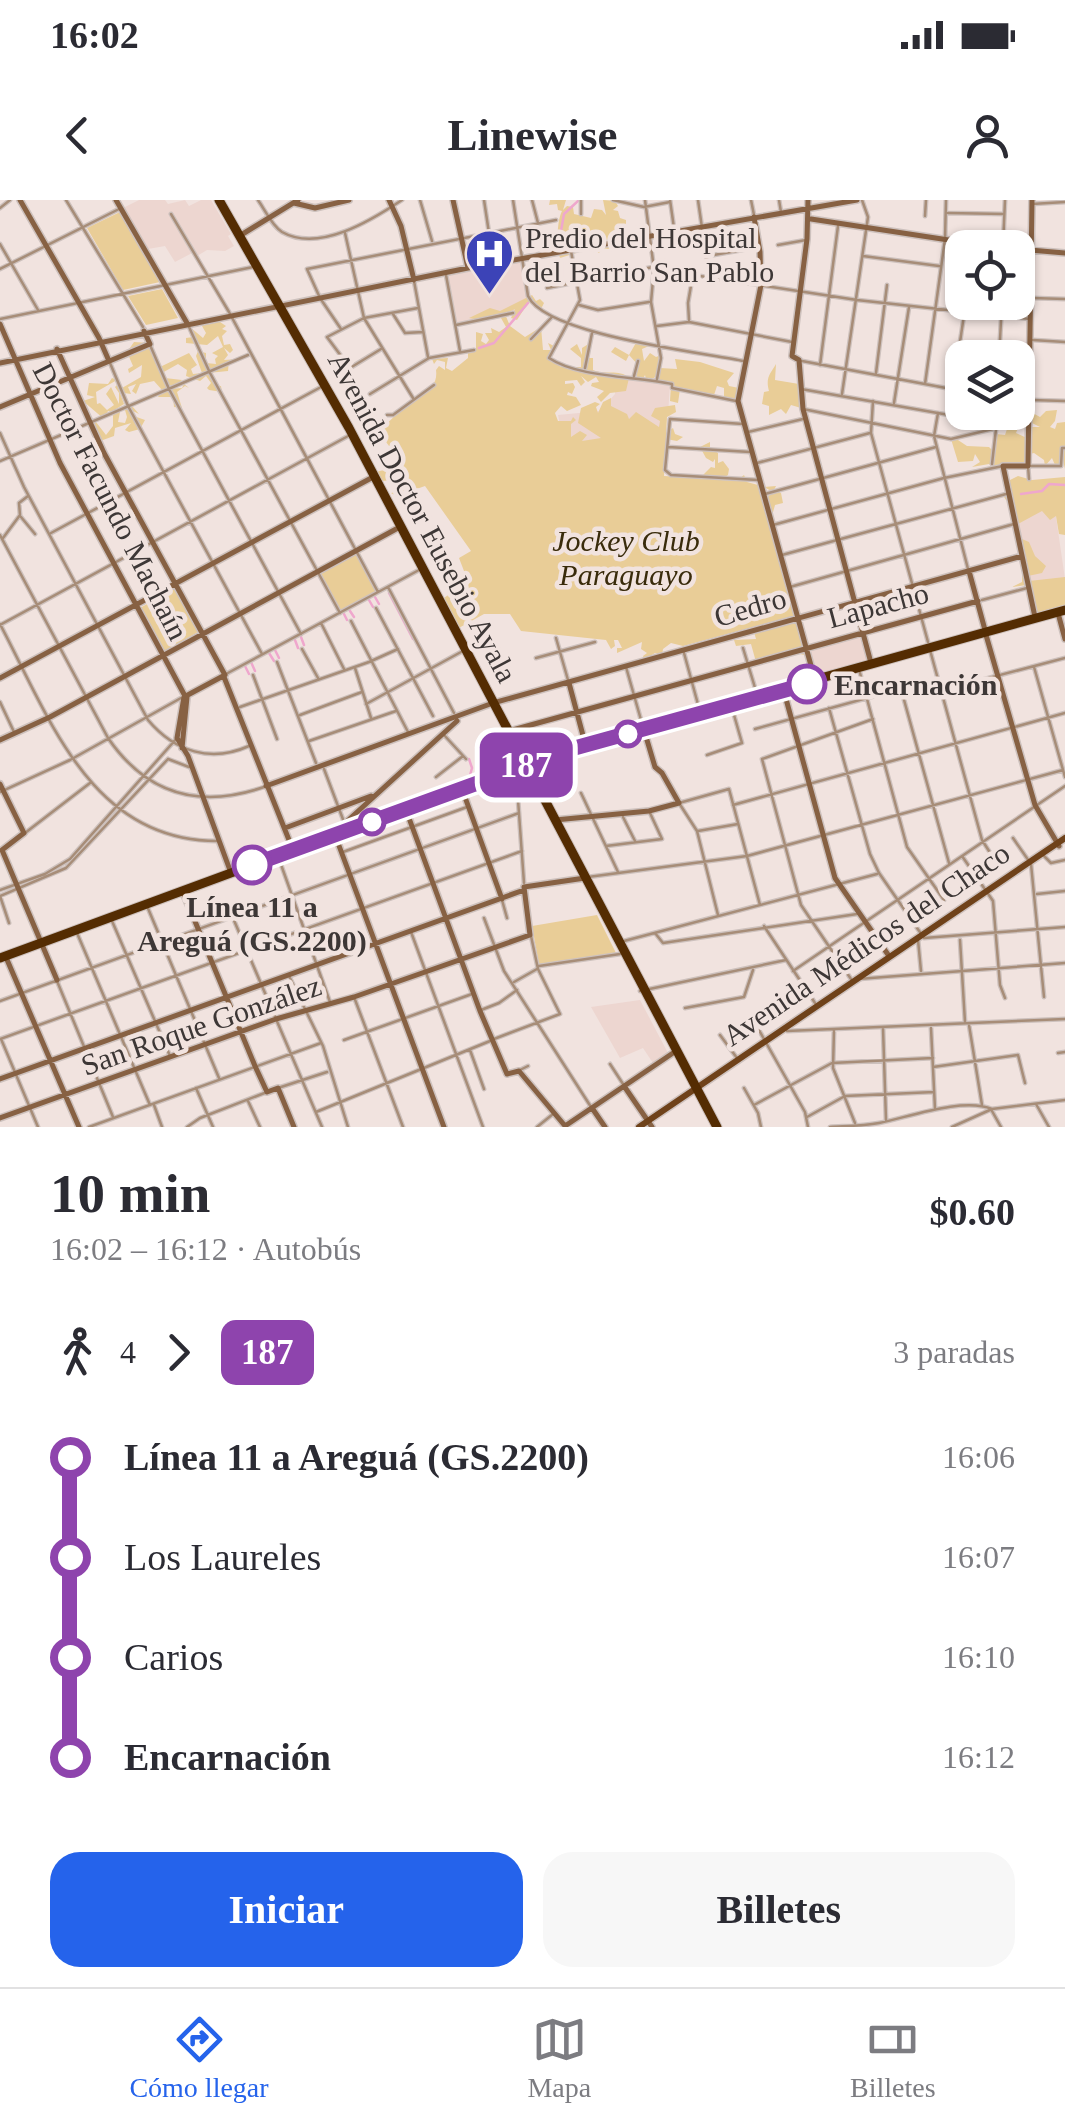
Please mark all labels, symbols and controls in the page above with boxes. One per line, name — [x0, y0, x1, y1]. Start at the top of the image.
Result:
text: 16:02 — [50, 14, 139, 56]
icon: back — [50, 108, 105, 163]
icon: person — [960, 108, 1015, 163]
text: Linewise — [447, 110, 618, 160]
place label: Predio del Hospital del Barrio San Pablo — [525, 221, 774, 288]
hospital icon: Predio del Hospital del Barrio San Pablo — [464, 228, 516, 296]
map controls — [945, 230, 1035, 430]
button: locate — [945, 230, 1035, 320]
button: layers — [945, 340, 1035, 430]
street label: Avenida Doctor Eusebio Ayala — [322, 346, 524, 688]
street label: Doctor Facundo Machaín — [27, 357, 195, 645]
park label: Jockey Club Paraguayo — [552, 524, 700, 591]
street label: Lapacho — [824, 576, 932, 634]
street label: Cedro — [710, 581, 790, 633]
marker: Encarnación — [788, 665, 826, 703]
place label: Encarnación — [834, 668, 998, 701]
unlabelled marker — [615, 721, 641, 747]
line badge: 187 — [468, 732, 584, 798]
text: 187 — [500, 746, 552, 785]
unlabelled marker — [359, 809, 385, 835]
street label: Avenida Médicos del Chaco — [716, 836, 1016, 1052]
marker: Línea 11 a Areguá (GS.2200) — [233, 846, 271, 884]
place label: Línea 11 a Areguá (GS.2200) — [137, 890, 367, 958]
street label: San Roque González — [77, 968, 325, 1082]
text: 10 min — [50, 1163, 210, 1224]
text: $0.60 — [930, 1191, 1015, 1233]
text: 16:02 – 16:12 · Autobús — [50, 1231, 361, 1267]
icon: walk — [50, 1325, 105, 1380]
icon: forward — [151, 1325, 206, 1380]
text: 187 — [241, 1333, 294, 1372]
text: 4 — [120, 1334, 136, 1370]
text: 3 paradas — [893, 1334, 1015, 1370]
text: Línea 11 a Areguá (GS.2200) — [124, 1436, 589, 1478]
text: 16:06 — [942, 1439, 1015, 1475]
text: Los Laureles — [124, 1536, 321, 1578]
text: 16:07 — [942, 1539, 1015, 1575]
text: Carios — [124, 1636, 223, 1678]
text: 16:10 — [942, 1639, 1015, 1675]
text: Encarnación — [124, 1736, 331, 1778]
text: 16:12 — [942, 1739, 1015, 1775]
button: Iniciar — [50, 1852, 523, 1967]
button: Billetes — [543, 1852, 1015, 1967]
tab: Cómo llegar — [129, 2012, 269, 2104]
tab: Mapa — [527, 2012, 591, 2104]
tab: Billetes — [850, 2012, 936, 2104]

